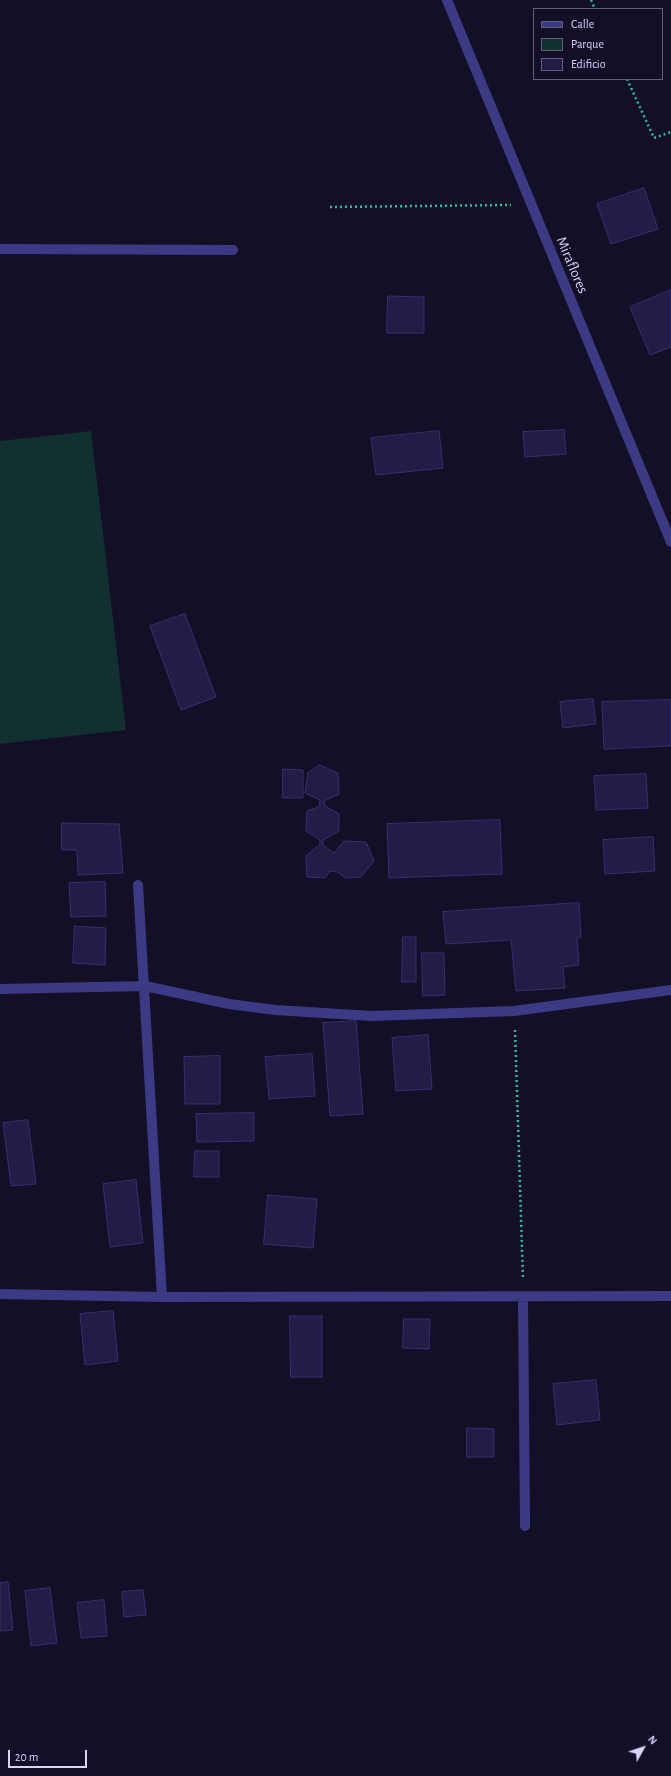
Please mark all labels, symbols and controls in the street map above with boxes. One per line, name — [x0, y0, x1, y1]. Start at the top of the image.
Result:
legend — [533, 8, 663, 80]
text: Calle — [571, 18, 594, 30]
text: Parque — [571, 38, 604, 50]
text: Edificio — [571, 58, 606, 70]
street label: Miraflores — [552, 234, 592, 296]
north arrow — [623, 1728, 663, 1768]
text: N — [646, 1733, 659, 1746]
scale bar — [10, 1742, 89, 1768]
text: 20 m — [15, 1751, 38, 1763]

